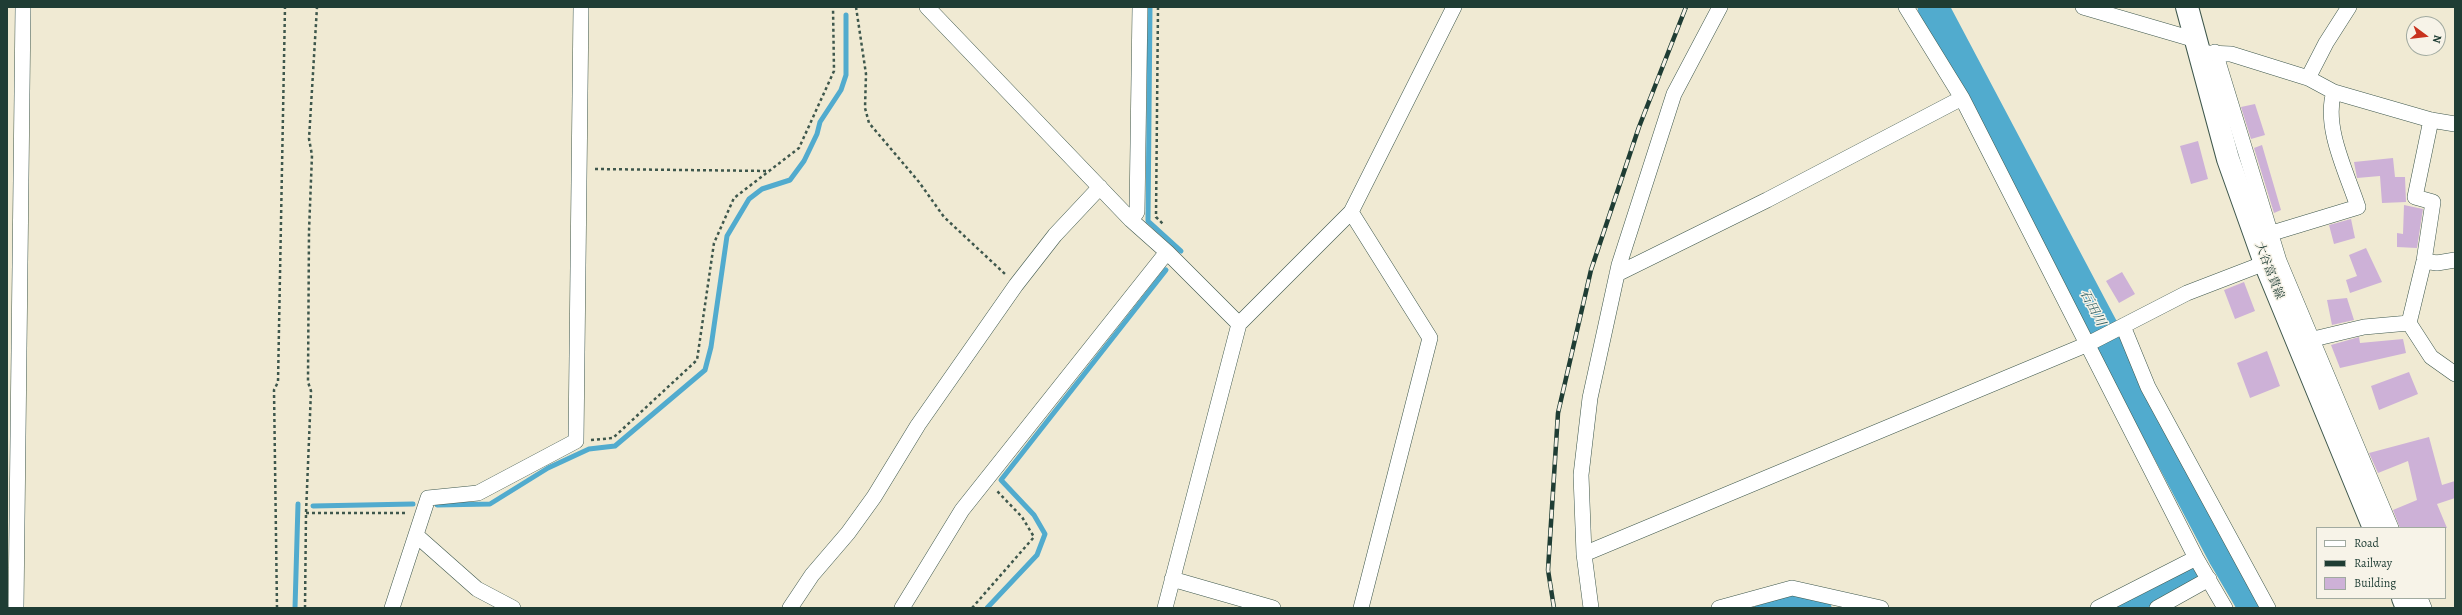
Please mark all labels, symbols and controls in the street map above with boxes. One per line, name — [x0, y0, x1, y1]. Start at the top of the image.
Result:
north arrow — [2406, 16, 2446, 56]
text: N — [2429, 33, 2445, 45]
street label: 大谷富貴線 — [2252, 240, 2286, 302]
water label: 石田川 — [2076, 287, 2108, 329]
legend — [2316, 527, 2446, 599]
text: Road — [2354, 535, 2379, 551]
text: Railway — [2354, 555, 2392, 571]
text: Building — [2354, 575, 2396, 591]

